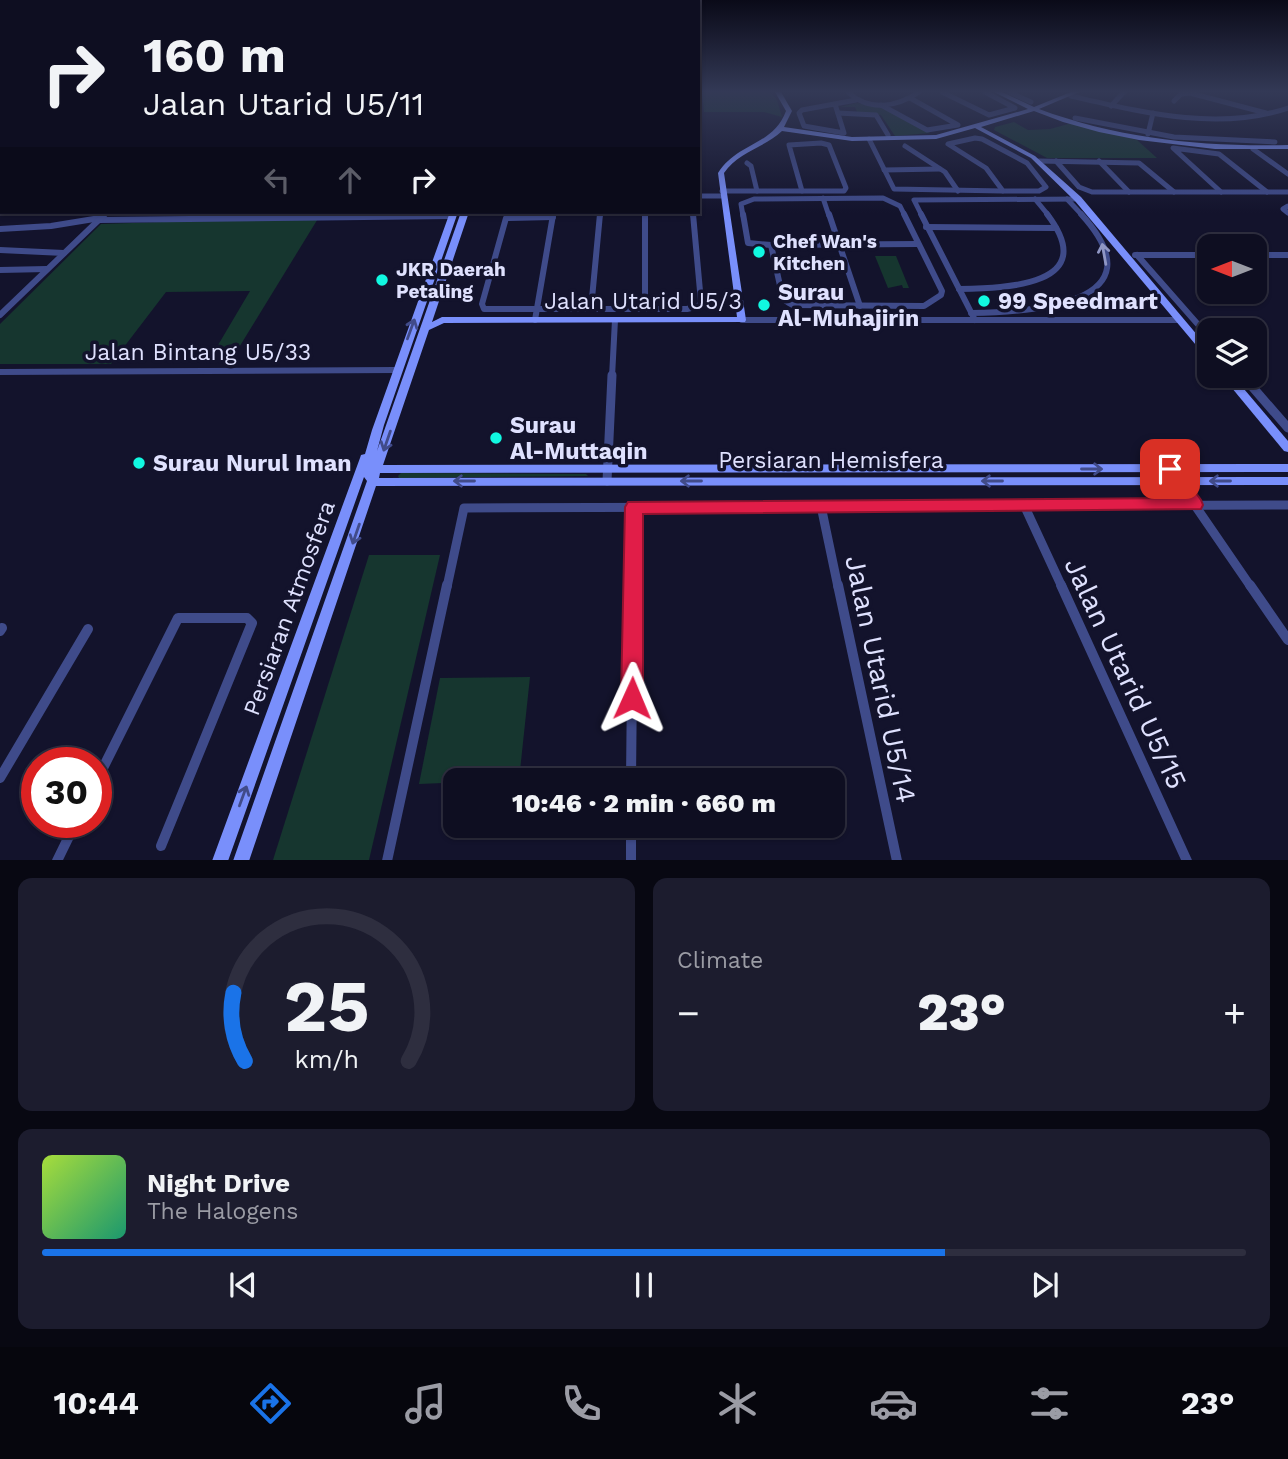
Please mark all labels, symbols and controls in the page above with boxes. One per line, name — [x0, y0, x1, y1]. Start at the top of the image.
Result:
text: 160 m — [143, 26, 286, 84]
icon: right — [28, 28, 119, 119]
text: Jalan Utarid U5/11 — [143, 85, 424, 123]
icon: left — [258, 161, 296, 199]
icon: ahead — [331, 161, 369, 199]
icon: right — [404, 161, 442, 199]
place label: Chef Wan's Kitchen — [773, 230, 877, 275]
north arrow — [1197, 234, 1267, 304]
map controls — [1197, 234, 1267, 388]
one-way arrow — [1097, 243, 1110, 266]
marker: Chef Wan's Kitchen — [751, 244, 767, 260]
place label: JKR Daerah Petaling — [396, 258, 506, 303]
marker: JKR Daerah Petaling — [374, 272, 390, 288]
place label: Surau Al-Muhajirin — [778, 279, 919, 332]
street label: Jalan Utarid U5/3 — [544, 288, 742, 315]
place label: 99 Speedmart — [998, 288, 1158, 315]
marker: 99 Speedmart — [976, 293, 992, 309]
marker: Surau Al-Muhajirin — [756, 297, 772, 313]
one-way arrow — [406, 318, 419, 340]
button: layers — [1197, 318, 1267, 388]
street label: Jalan Bintang U5/33 — [85, 339, 311, 366]
place label: Surau Al-Muttaqin — [510, 412, 647, 465]
one-way arrow — [380, 430, 392, 452]
marker: Surau Al-Muttaqin — [488, 430, 504, 446]
pin — [1140, 439, 1200, 499]
street label: Persiaran Hemisfera — [718, 447, 944, 474]
place label: Surau Nurul Iman — [153, 450, 352, 477]
icon: arrive — [1151, 450, 1189, 488]
marker: Surau Nurul Iman — [131, 455, 147, 471]
one-way arrow — [1081, 462, 1104, 476]
one-way arrow — [680, 474, 703, 488]
one-way arrow — [981, 474, 1004, 488]
one-way arrow — [1209, 474, 1232, 488]
one-way arrow — [453, 475, 476, 488]
street label: Persiaran Atmosfera — [238, 497, 341, 719]
one-way arrow — [349, 522, 361, 544]
street label: Jalan Utarid U5/14 — [838, 552, 923, 806]
street label: Jalan Utarid U5/15 — [1057, 552, 1194, 794]
position arrow — [595, 661, 669, 735]
speed limit sign: 30 — [21, 747, 112, 838]
one-way arrow — [238, 786, 250, 808]
text: 10:46 · 2 min · 660 m — [512, 788, 776, 818]
text: Climate — [677, 947, 763, 974]
text: 25 — [284, 963, 369, 1049]
text: 23° — [917, 982, 1006, 1043]
text: − — [677, 991, 700, 1035]
text: + — [1223, 991, 1246, 1035]
text: km/h — [294, 1044, 359, 1073]
text: Night Drive — [147, 1168, 290, 1198]
text: The Halogens — [147, 1198, 298, 1225]
icon: previous — [224, 1266, 262, 1304]
icon: pause — [625, 1266, 663, 1304]
icon: next — [1026, 1266, 1064, 1304]
icon: directions — [246, 1379, 295, 1428]
icon: music — [401, 1379, 450, 1428]
icon: phone — [557, 1379, 606, 1428]
icon: climate — [713, 1379, 762, 1428]
icon: car — [869, 1379, 918, 1428]
icon: filters — [1025, 1379, 1074, 1428]
text: 10:44 — [53, 1384, 139, 1422]
text: 23° — [1181, 1384, 1235, 1422]

